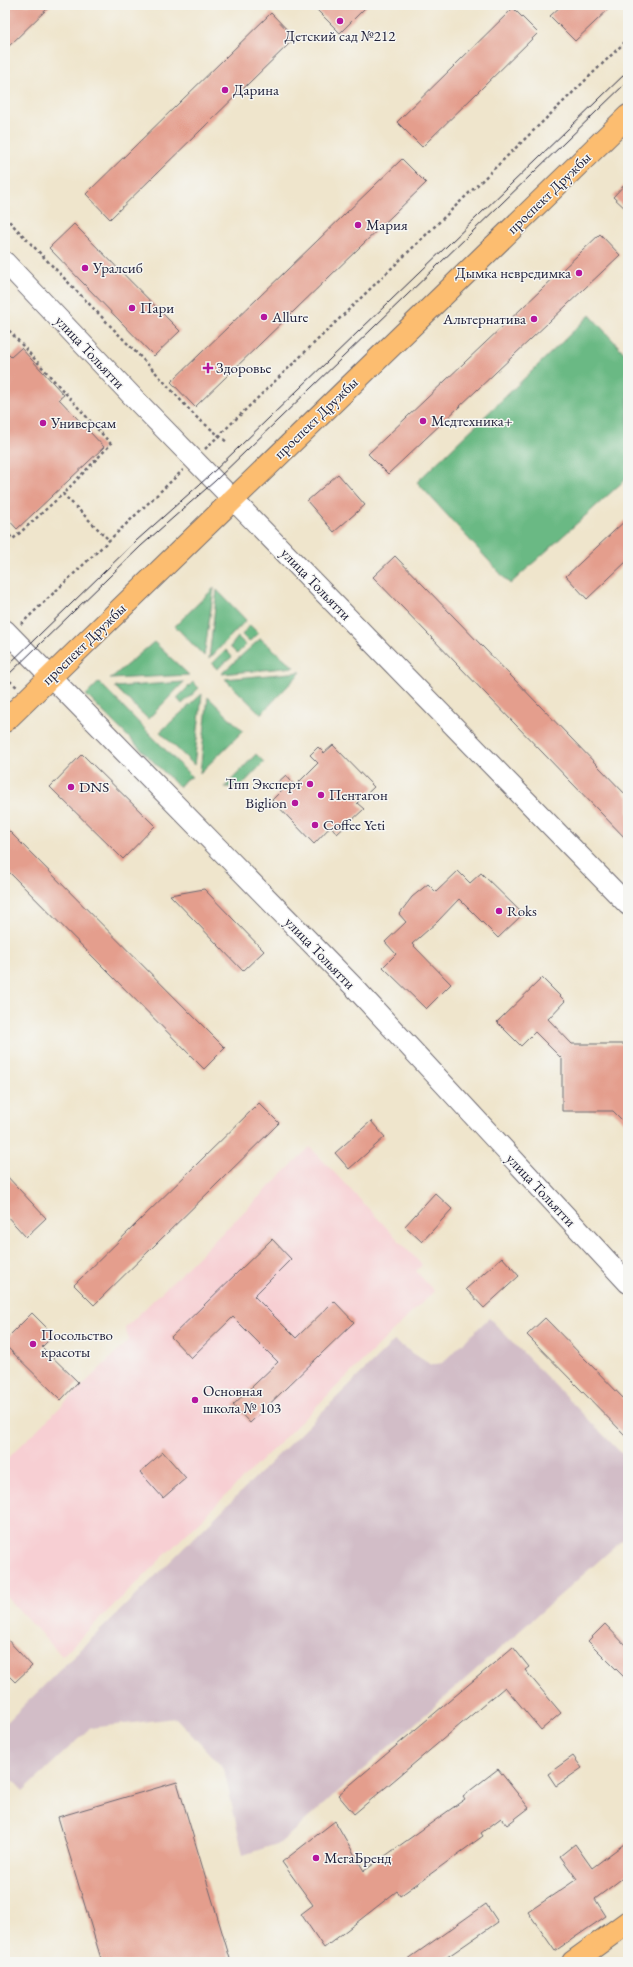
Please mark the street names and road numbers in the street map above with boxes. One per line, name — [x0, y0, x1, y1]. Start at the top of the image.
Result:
street label: проспект Дружбы — [503, 148, 595, 238]
street label: улица Тольятти — [51, 311, 129, 392]
street label: проспект Дружбы — [270, 373, 362, 463]
street label: улица Тольятти — [277, 543, 356, 624]
street label: проспект Дружбы — [38, 599, 130, 689]
street label: улица Тольятти — [281, 912, 360, 993]
street label: улица Тольятти — [502, 1149, 580, 1230]

